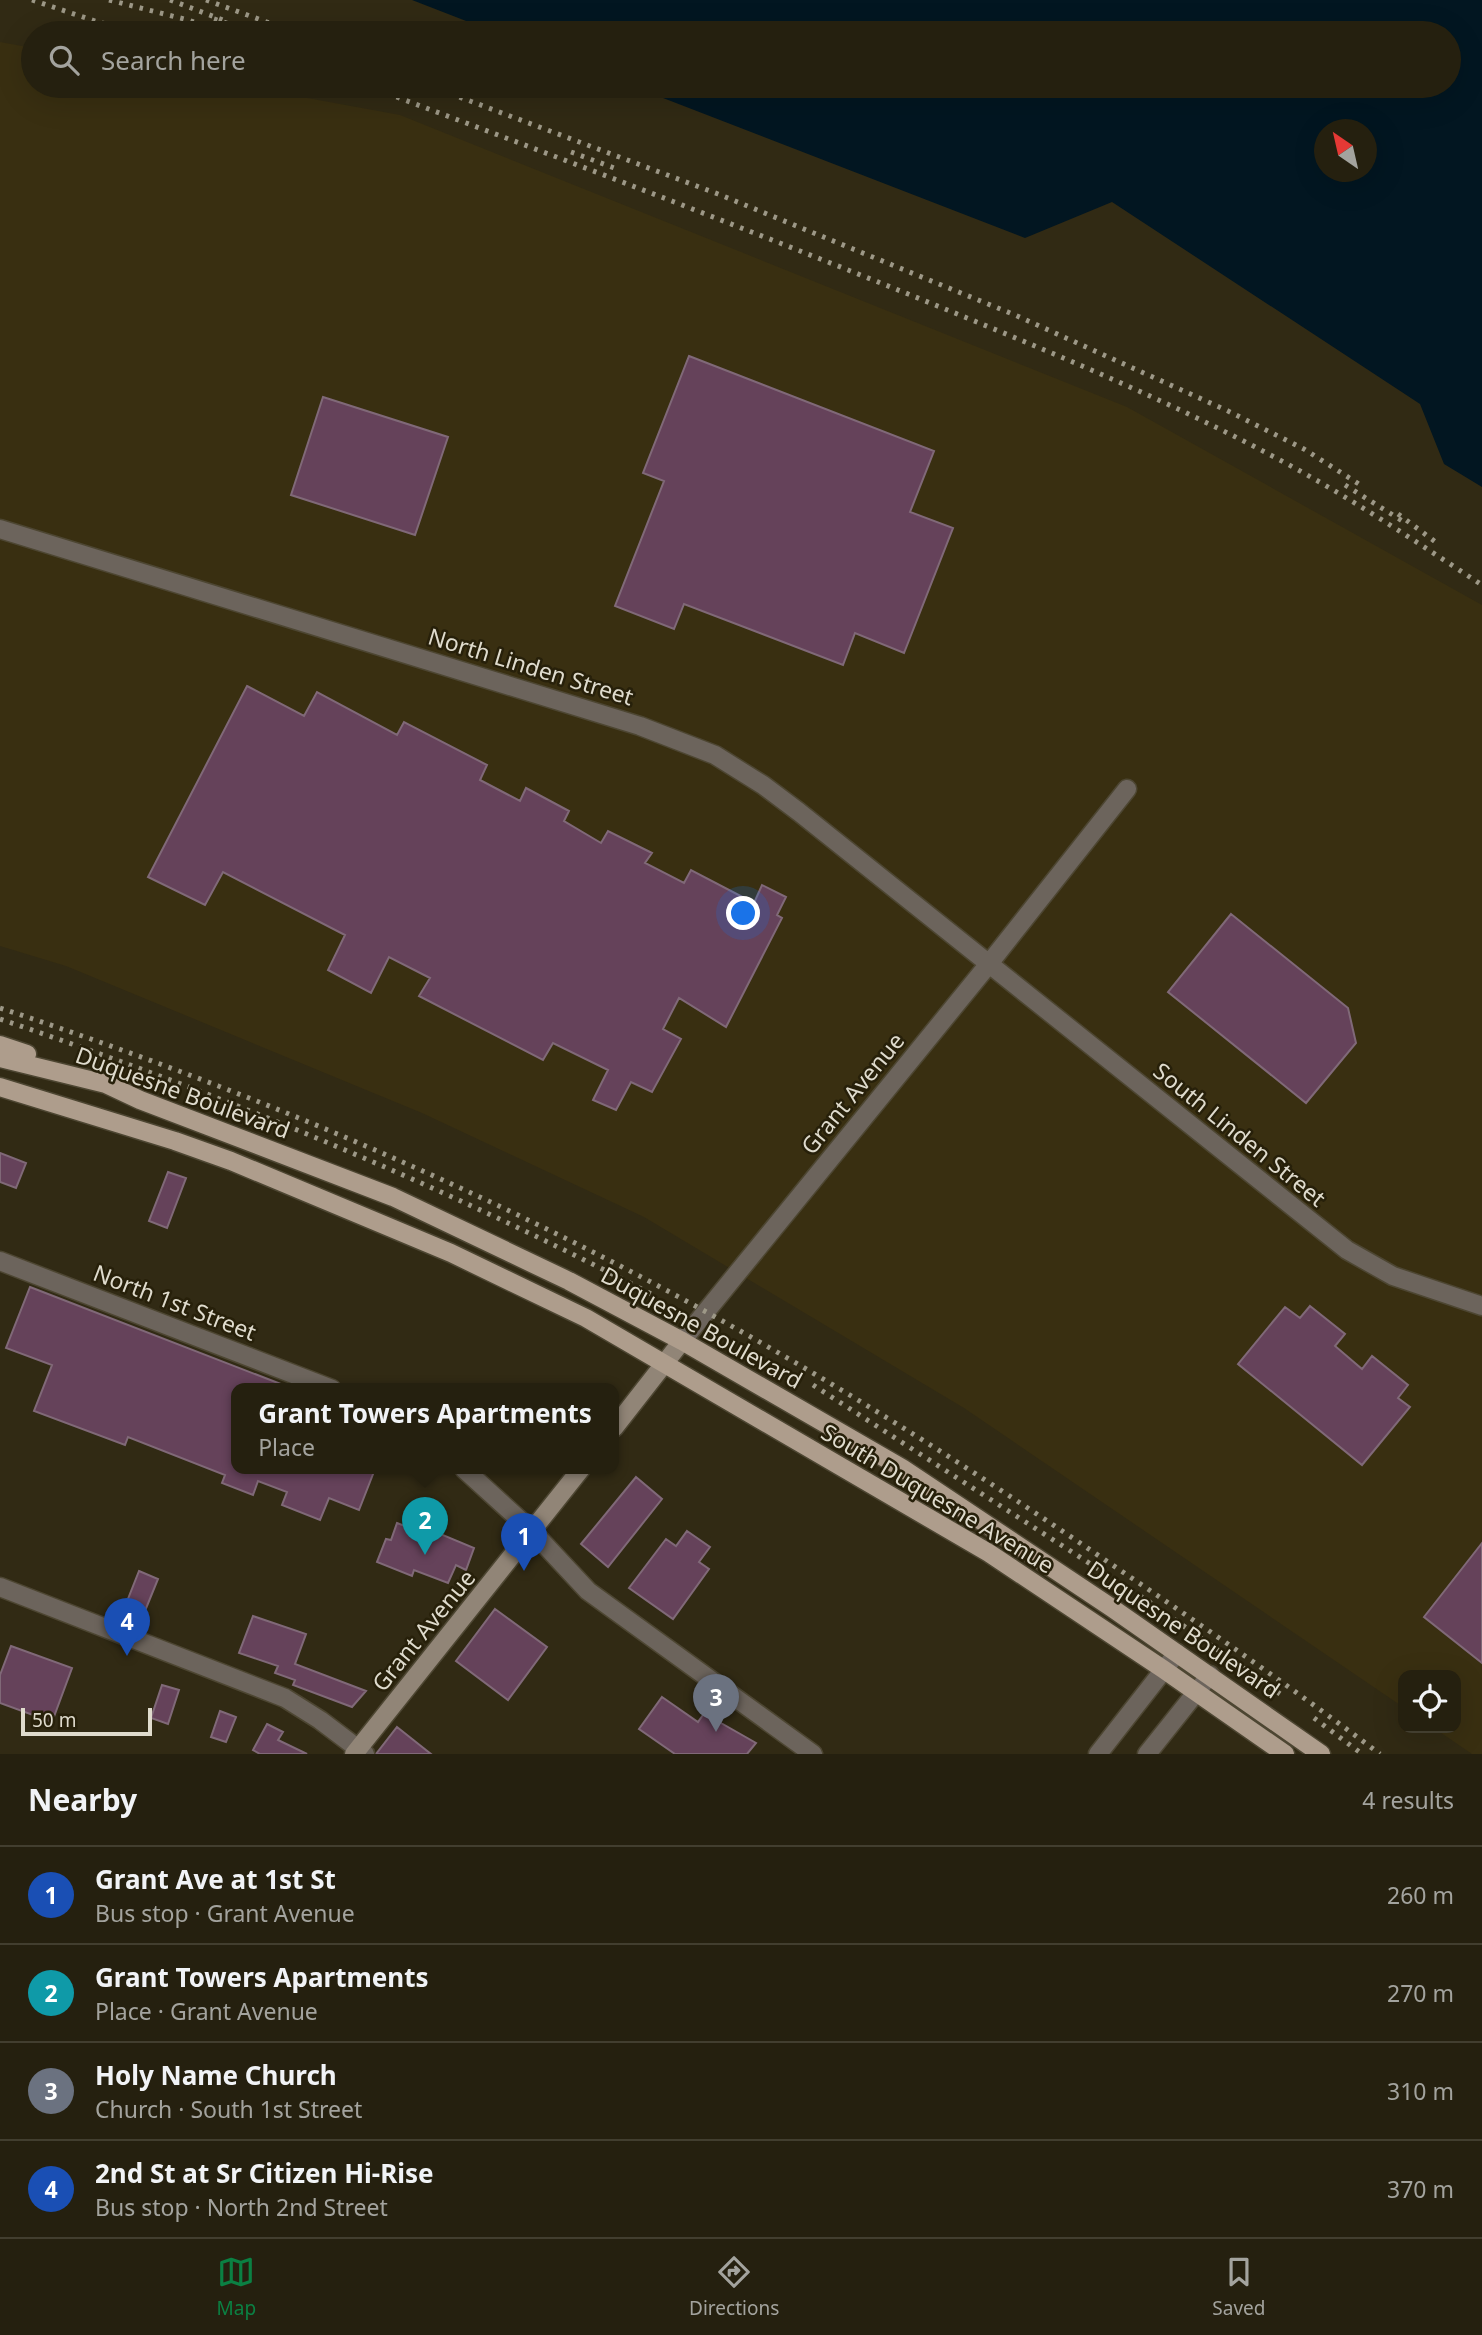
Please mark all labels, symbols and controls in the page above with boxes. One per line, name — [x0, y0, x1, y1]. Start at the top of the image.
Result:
search box — [21, 21, 1461, 98]
icon: search — [45, 41, 83, 79]
text: Search here — [101, 42, 246, 78]
north arrow — [1314, 119, 1377, 182]
street label: North Linden Street — [424, 620, 638, 712]
your location — [726, 896, 760, 930]
street label: Grant Avenue — [793, 1025, 911, 1161]
street label: Duquesne Boulevard — [71, 1038, 295, 1146]
street label: South Linden Street — [1147, 1055, 1333, 1213]
street label: North 1st Street — [89, 1256, 261, 1348]
street label: Duquesne Boulevard — [595, 1258, 809, 1396]
popup — [231, 1383, 619, 1474]
text: Grant Towers Apartments — [258, 1395, 592, 1431]
street label: South Duquesne Avenue — [816, 1416, 1060, 1580]
text: Place — [258, 1431, 315, 1463]
pin: 2 — [402, 1497, 448, 1555]
pin: 1 — [501, 1513, 547, 1571]
street label: Duquesne Boulevard — [1081, 1553, 1287, 1705]
street label: Grant Avenue — [364, 1562, 482, 1698]
pin: 4 — [104, 1598, 150, 1656]
map controls — [1398, 1670, 1461, 1733]
button: locate — [1398, 1670, 1461, 1733]
pin: 3 — [693, 1674, 739, 1732]
scale bar — [21, 1705, 152, 1737]
text: 50 m — [32, 1707, 76, 1733]
text: Nearby — [28, 1779, 137, 1820]
text: 4 results — [1362, 1784, 1454, 1816]
text: Grant Ave at 1st St — [95, 1861, 336, 1897]
text: 1 — [44, 1879, 58, 1911]
text: 260 m — [1387, 1879, 1454, 1911]
text: Bus stop · Grant Avenue — [95, 1897, 355, 1929]
text: Grant Towers Apartments — [95, 1959, 429, 1995]
text: 2 — [44, 1977, 58, 2009]
text: 270 m — [1387, 1977, 1454, 2009]
text: Place · Grant Avenue — [95, 1995, 318, 2027]
text: Holy Name Church — [95, 2057, 337, 2093]
text: 3 — [44, 2075, 58, 2107]
text: 310 m — [1387, 2075, 1454, 2107]
text: Church · South 1st Street — [95, 2093, 362, 2125]
text: 2nd St at Sr Citizen Hi-Rise — [95, 2155, 434, 2191]
text: 4 — [44, 2173, 58, 2205]
text: 370 m — [1387, 2173, 1454, 2205]
text: Bus stop · North 2nd Street — [95, 2191, 388, 2223]
tab: Map — [217, 2253, 256, 2321]
tab: Directions — [689, 2253, 779, 2321]
tab: Saved — [1212, 2253, 1265, 2321]

